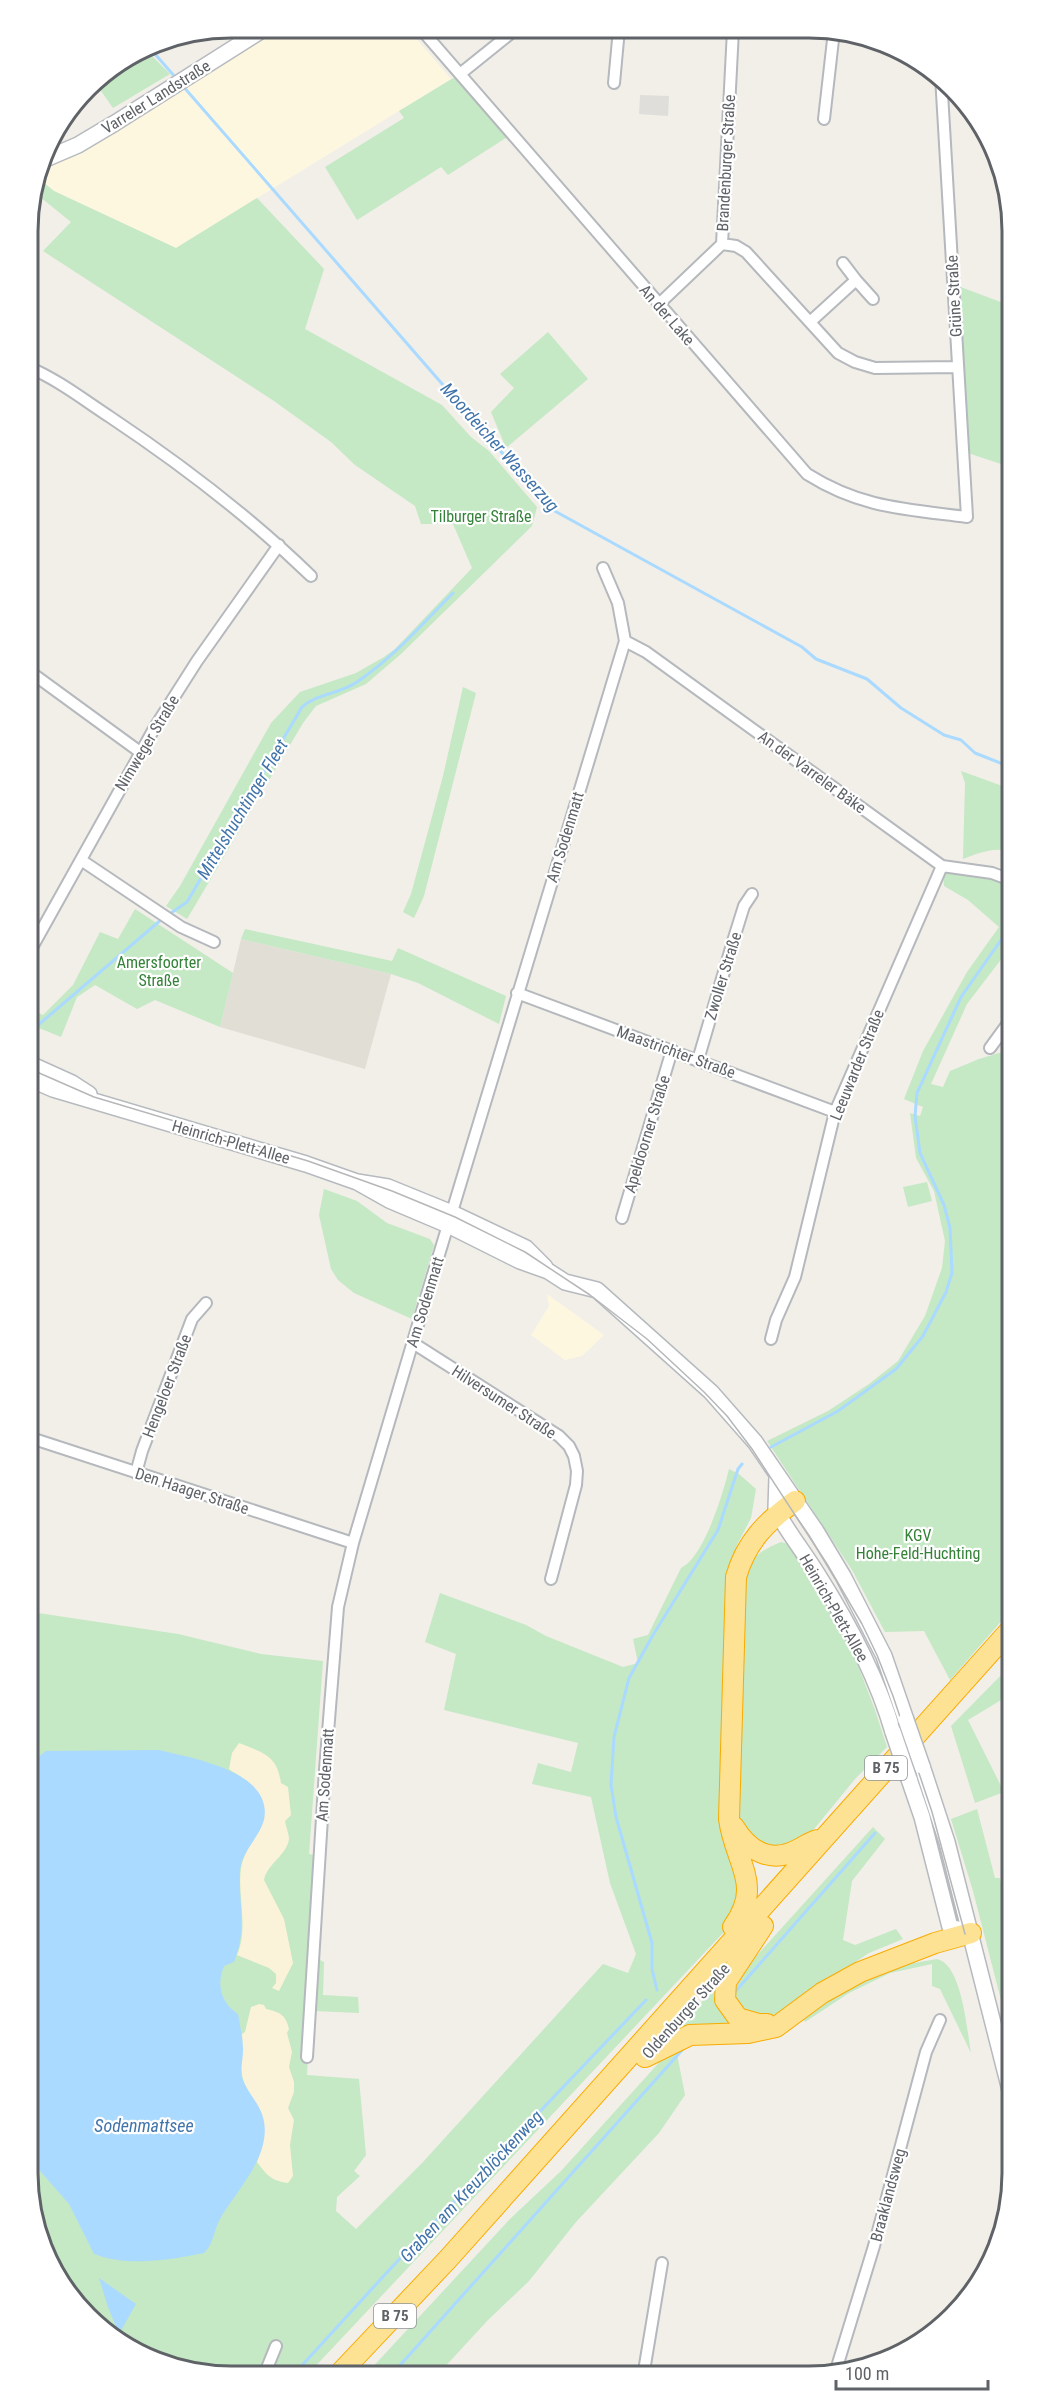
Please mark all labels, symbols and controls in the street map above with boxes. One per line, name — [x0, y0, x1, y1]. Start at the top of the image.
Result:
street label: Varreler Landstraße — [98, 56, 214, 138]
street label: Brandenburger Straße — [713, 94, 739, 232]
street label: Grüne Straße — [942, 255, 966, 337]
street label: An der Lake — [635, 281, 699, 349]
water label: Moordeicher Wasserzug — [437, 378, 564, 516]
park label: Tilburger Straße — [430, 507, 532, 526]
street label: Nimweger Straße — [111, 692, 183, 794]
street label: An der Varreler Bäke — [754, 726, 870, 818]
water label: Mittelshuchtinger Fleet — [192, 735, 292, 882]
street label: Am Sodenmatt — [542, 789, 588, 885]
street label: Zwoller Straße — [701, 930, 745, 1022]
park label: Amersfoorter Straße — [117, 953, 201, 990]
street label: Leeuwarder Straße — [826, 1007, 888, 1123]
street label: Maastrichter Straße — [614, 1022, 738, 1082]
street label: Apeldoorner Straße — [620, 1073, 674, 1195]
street label: Heinrich-Plett-Allee — [170, 1116, 292, 1168]
street label: Am Sodenmatt — [402, 1254, 448, 1350]
street label: Hengeloer Straße — [139, 1332, 195, 1440]
street label: Hilversumer Straße — [448, 1361, 560, 1443]
street label: Den Haager Straße — [133, 1464, 251, 1518]
park label: KGV Hohe-Feld-Huchting — [856, 1526, 980, 1563]
street label: Heinrich-Plett-Allee — [795, 1551, 873, 1665]
street label: Am Sodenmatt — [312, 1727, 338, 1822]
road number: B 75 — [865, 1756, 907, 1780]
street label: Oldenburger Straße — [638, 1959, 734, 2063]
water label: Graben am Kreuzblöckenweg — [395, 2106, 547, 2266]
water label: Sodenmattsee — [94, 2115, 194, 2136]
street label: Braaklandsweg — [866, 2146, 910, 2244]
road number: B 75 — [374, 2304, 416, 2328]
scale bar — [836, 2353, 988, 2391]
text: 100 m — [845, 2363, 889, 2384]

